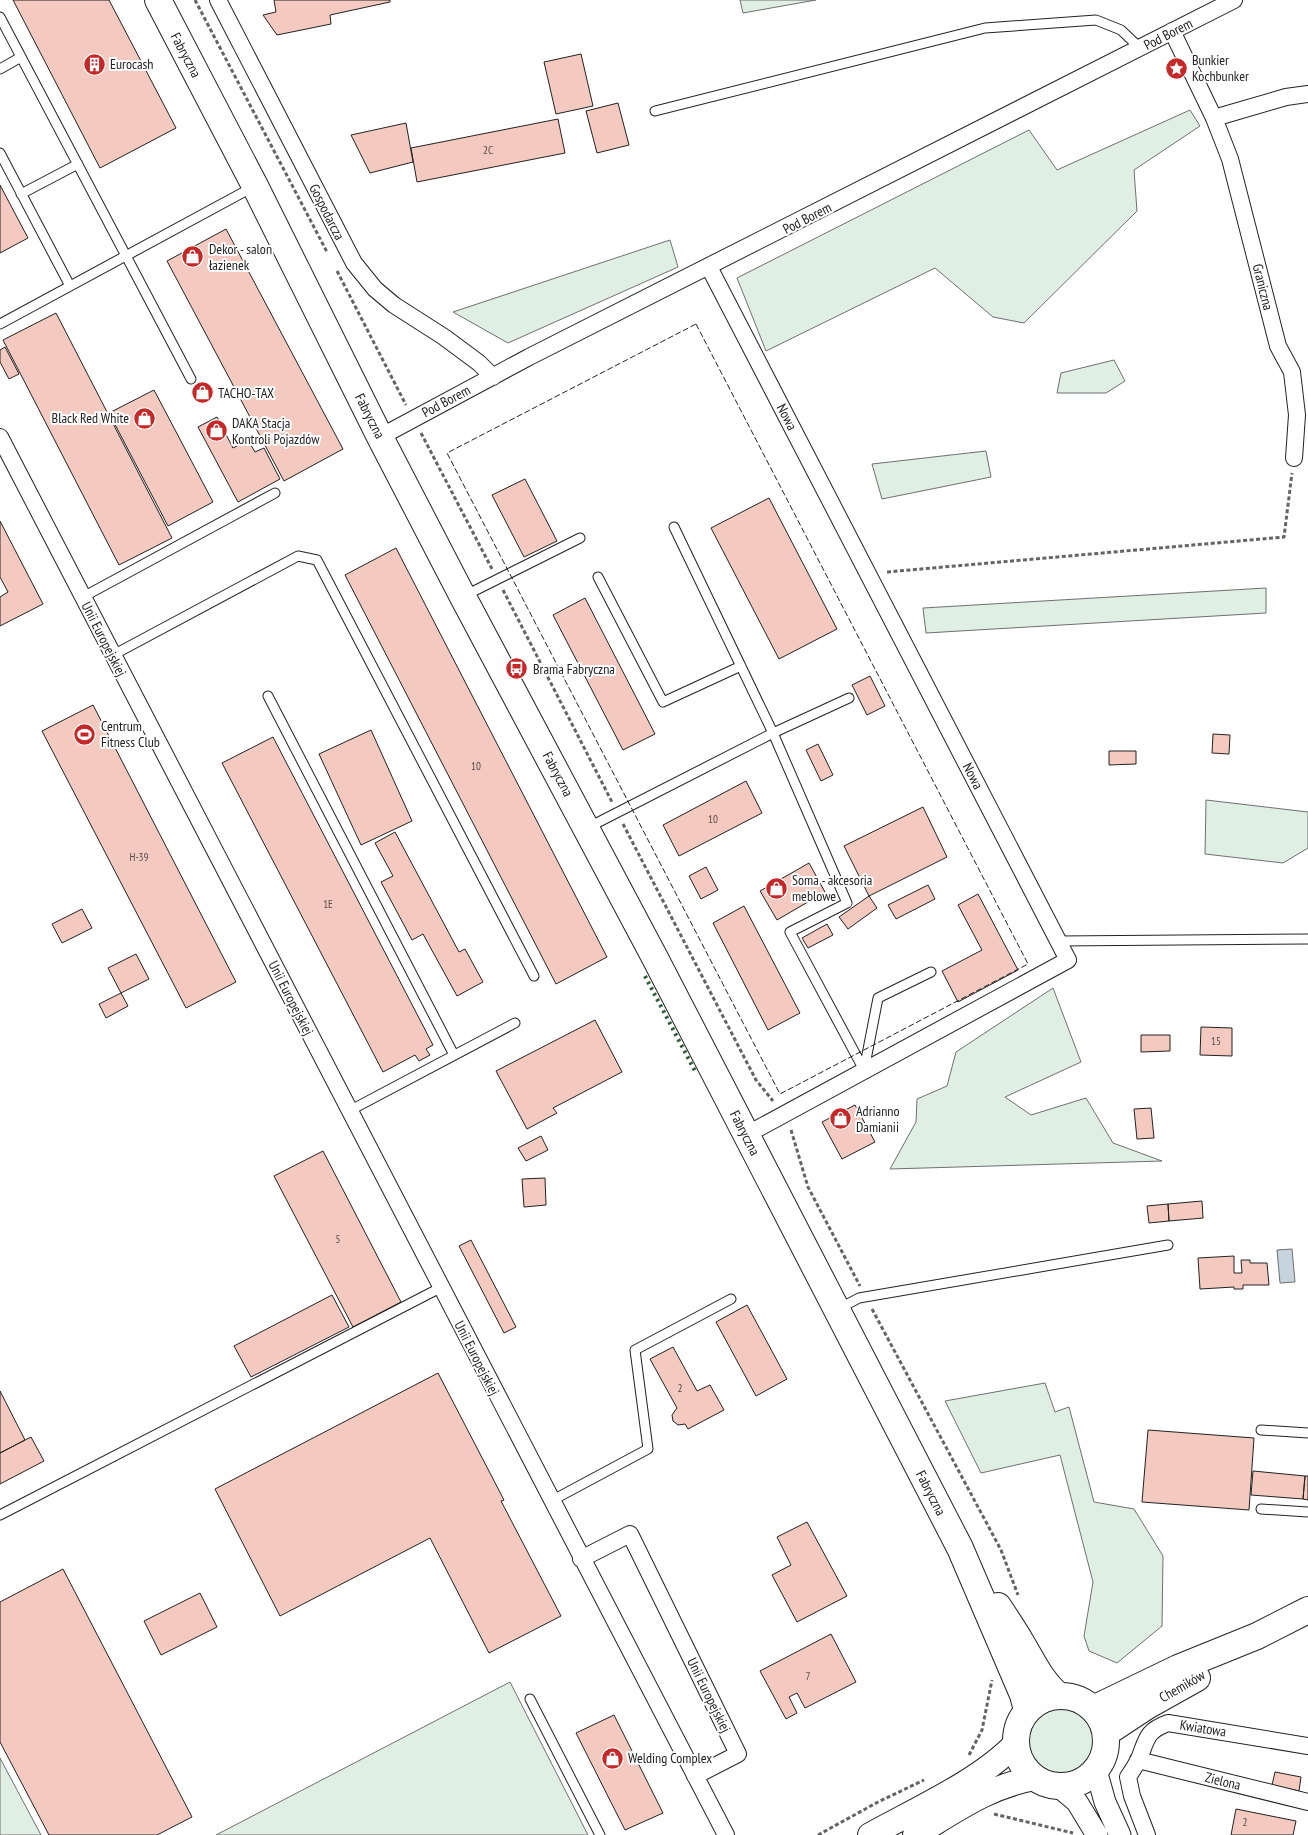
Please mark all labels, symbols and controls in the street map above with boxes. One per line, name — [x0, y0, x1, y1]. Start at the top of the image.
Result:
street label: Pod Borem — [1141, 14, 1195, 54]
street label: Fabryczna — [167, 30, 205, 80]
place label: Bunkier Kochbunker — [1192, 51, 1249, 85]
building icon: Eurocash — [82, 52, 106, 76]
place label: Eurocash — [110, 55, 153, 73]
place icon: Bunkier Kochbunker — [1164, 56, 1188, 80]
house number: 2C — [483, 143, 493, 157]
street label: Gospodarcza — [305, 181, 349, 243]
street label: Pod Borem — [780, 198, 834, 238]
place label: Dekor - salon łazienek — [209, 240, 272, 274]
shop icon: Dekor - salon łazienek — [181, 245, 205, 269]
street label: Graniczna — [1249, 262, 1277, 312]
shop icon: TACHO-TAX — [190, 381, 214, 405]
street label: Pod Borem — [419, 381, 473, 421]
place label: TACHO-TAX — [218, 384, 274, 402]
street label: Fabryczna — [351, 390, 389, 442]
street label: Nowa — [773, 401, 801, 433]
shop icon: Black Red White — [133, 406, 157, 430]
place label: Black Red White — [52, 409, 129, 427]
place label: DAKA Stacja Kontroli Pojazdów — [232, 414, 320, 448]
shop icon: DAKA Stacja Kontroli Pojazdów — [204, 419, 228, 443]
street label: Unii Europejskiej — [78, 599, 130, 679]
bus stop icon: Brama Fabryczna — [505, 657, 529, 681]
place label: Brama Fabryczna — [533, 660, 615, 678]
place label: Centrum Fitness Club — [101, 717, 160, 751]
sports icon: Centrum Fitness Club — [73, 722, 97, 746]
street label: Fabryczna — [539, 749, 577, 799]
house number: 10 — [471, 759, 481, 773]
street label: Nowa — [959, 760, 987, 792]
house number: 10 — [708, 812, 718, 826]
house number: H-39 — [130, 850, 149, 864]
place label: Soma - akcesoria meblowe — [792, 871, 872, 905]
shop icon: Soma - akcesoria meblowe — [764, 876, 788, 900]
house number: 1E — [323, 897, 333, 911]
street label: Unii Europejskiej — [265, 958, 317, 1038]
house number: 15 — [1211, 1034, 1221, 1048]
place label: Adrianno Damianii — [856, 1102, 900, 1136]
street label: Fabryczna — [726, 1107, 764, 1159]
shop icon: Adrianno Damianii — [828, 1107, 852, 1131]
house number: 5 — [336, 1232, 341, 1246]
street label: Unii Europejskiej — [451, 1318, 503, 1398]
house number: 2 — [678, 1381, 683, 1395]
street label: Fabryczna — [912, 1467, 950, 1519]
street label: Unii Europejskiej — [683, 1655, 735, 1735]
street label: Chemików — [1156, 1665, 1209, 1706]
house number: 7 — [806, 1669, 811, 1683]
street label: Kwiatowa — [1179, 1715, 1227, 1741]
shop icon: Welding Complex — [600, 1746, 624, 1770]
place label: Welding Complex — [628, 1749, 712, 1767]
street label: Zielona — [1203, 1768, 1243, 1794]
house number: 2 — [1243, 1815, 1248, 1829]

